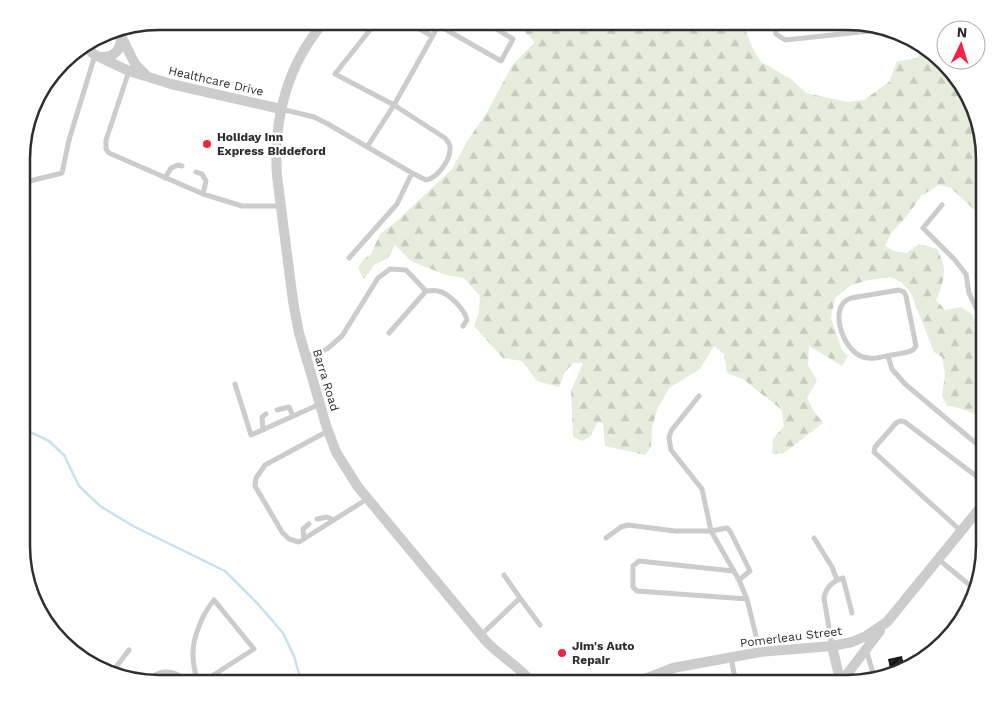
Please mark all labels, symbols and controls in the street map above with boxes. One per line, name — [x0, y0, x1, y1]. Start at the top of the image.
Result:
north arrow — [936, 20, 986, 70]
text: N — [956, 24, 968, 40]
street label: Healthcare Drive — [167, 63, 265, 99]
place label: Holiday Inn Express Biddeford — [217, 130, 326, 158]
marker: Holiday Inn Express Biddeford — [201, 138, 213, 150]
street label: Barra Road — [310, 347, 342, 413]
street label: Pomerleau Street — [739, 624, 843, 650]
place label: Jim's Auto Repair — [572, 639, 635, 667]
marker: Jim's Auto Repair — [556, 647, 568, 659]

